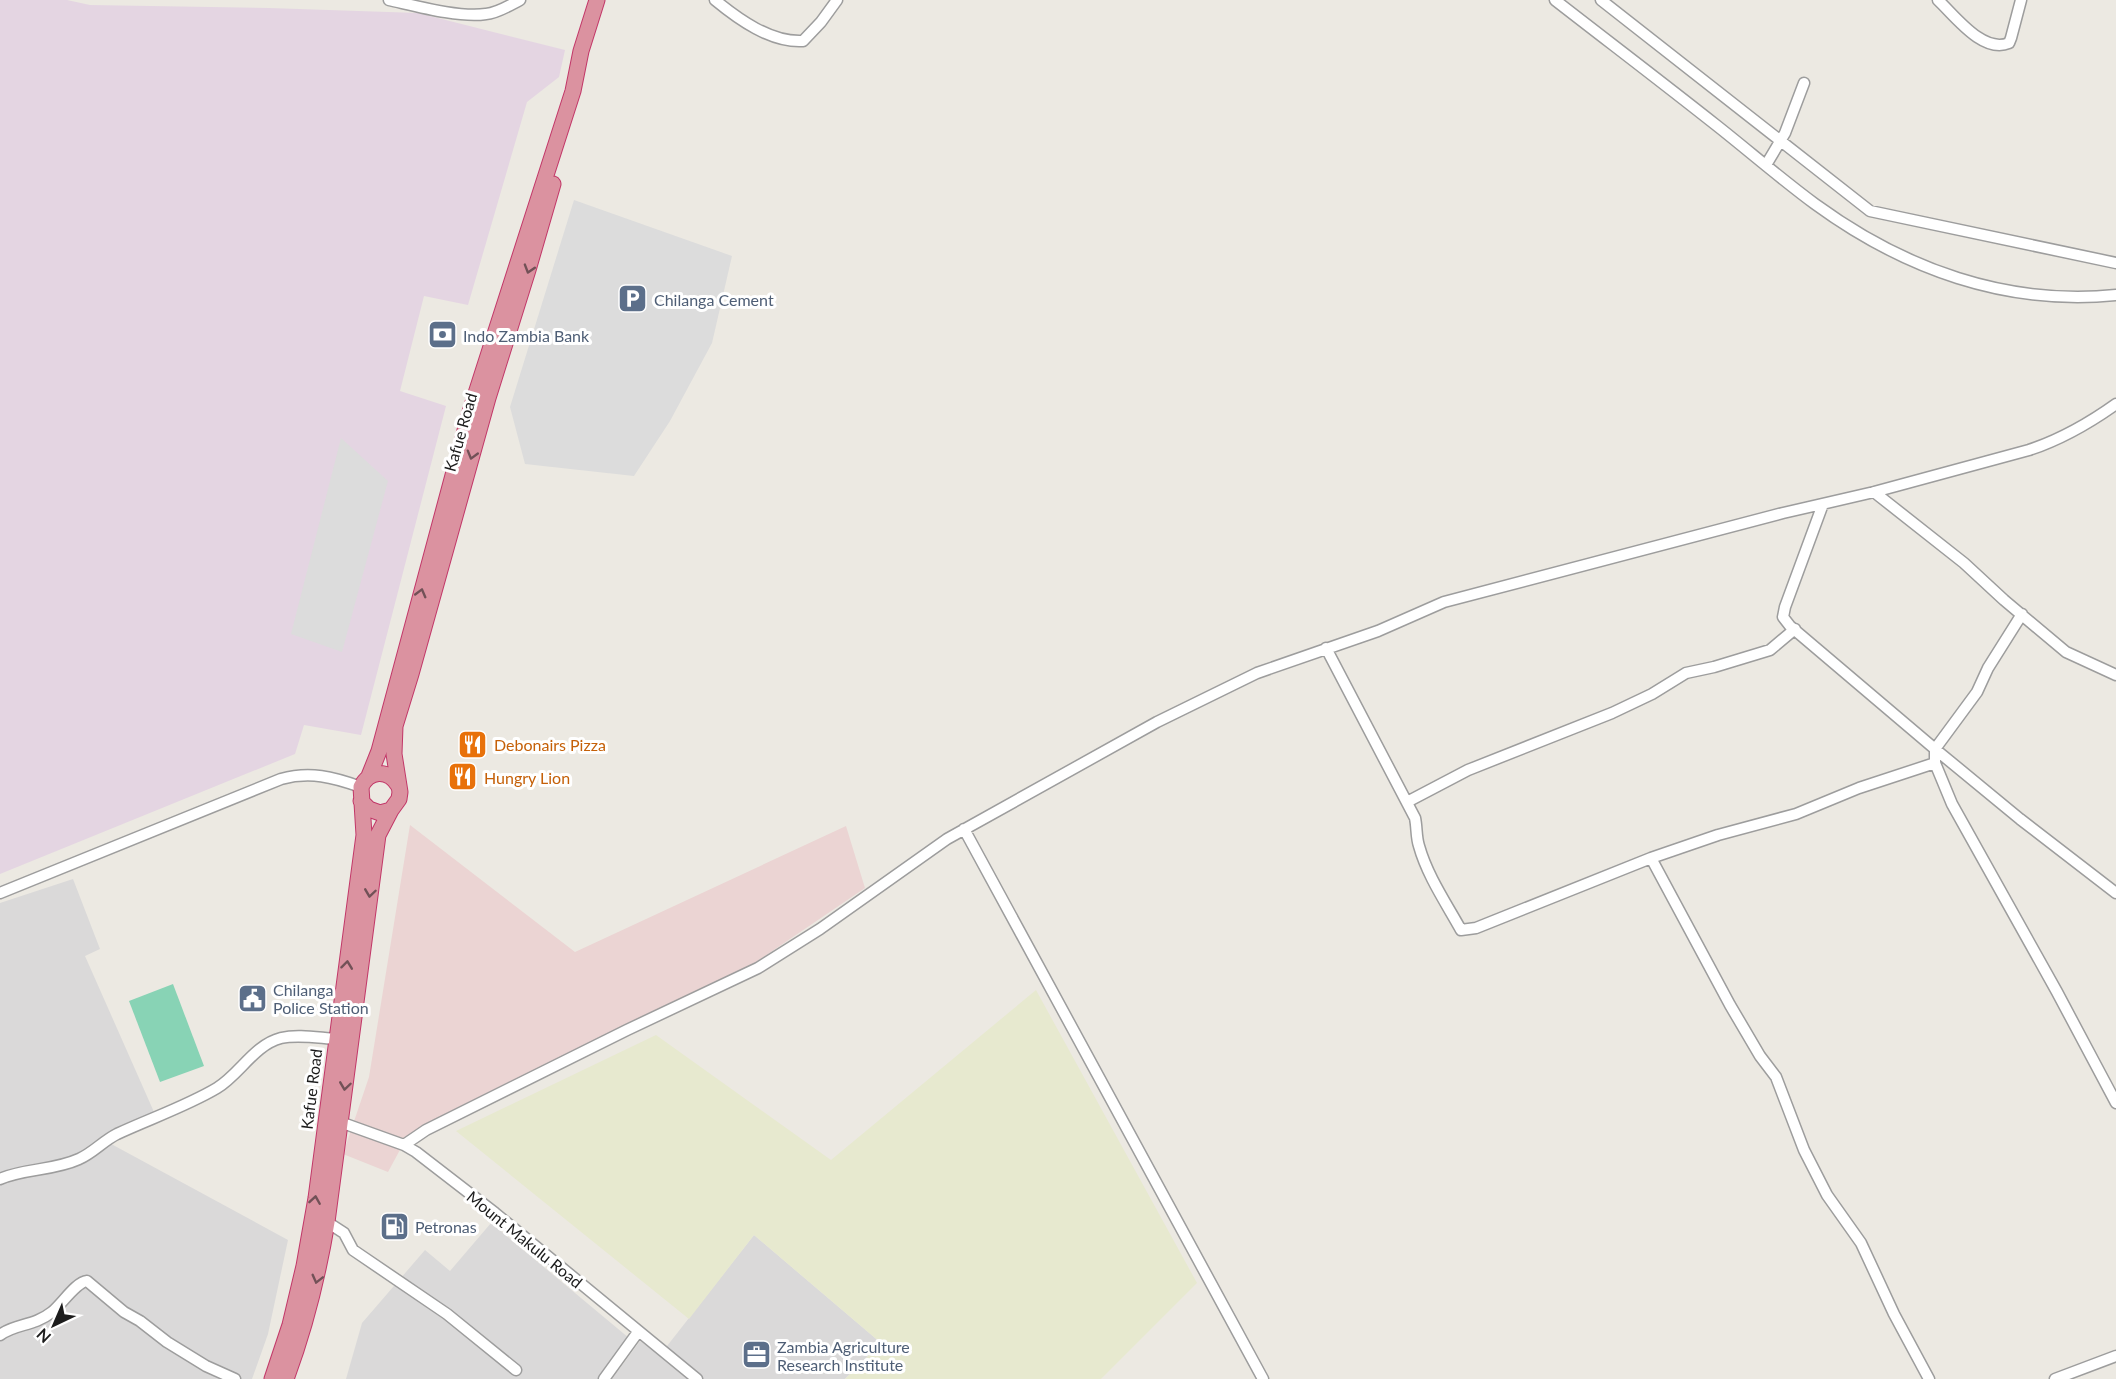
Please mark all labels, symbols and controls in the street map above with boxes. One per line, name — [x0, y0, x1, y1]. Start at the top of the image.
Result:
one-way arrow — [524, 263, 536, 274]
parking icon: Chilanga Cement — [617, 283, 649, 315]
place label: Chilanga Cement — [654, 290, 774, 309]
bank icon: Indo Zambia Bank — [426, 319, 458, 351]
place label: Indo Zambia Bank — [463, 326, 590, 345]
street label: Kafue Road — [440, 390, 480, 474]
one-way arrow — [467, 449, 479, 460]
one-way arrow — [414, 588, 427, 598]
restaurant icon: Debonairs Pizza — [457, 728, 489, 760]
place label: Debonairs Pizza — [494, 735, 606, 754]
restaurant icon: Hungry Lion — [447, 761, 479, 793]
place label: Hungry Lion — [484, 768, 570, 787]
one-way arrow — [365, 888, 377, 897]
one-way arrow — [340, 961, 353, 970]
place label: Chilanga Police Station — [273, 980, 369, 1017]
public building icon: Chilanga Police Station — [236, 982, 268, 1014]
street label: Kafue Road — [297, 1048, 325, 1130]
one-way arrow — [339, 1082, 351, 1091]
street label: Mount Makulu Road — [463, 1187, 587, 1291]
one-way arrow — [309, 1195, 321, 1205]
fuel station icon: Petronas — [378, 1210, 410, 1242]
place label: Petronas — [415, 1217, 477, 1236]
one-way arrow — [311, 1274, 324, 1284]
north arrow — [24, 1295, 84, 1355]
text: N — [32, 1325, 54, 1347]
place label: Zambia Agriculture Research Institute — [777, 1337, 910, 1374]
office icon: Zambia Agriculture Research Institute — [740, 1339, 772, 1371]

